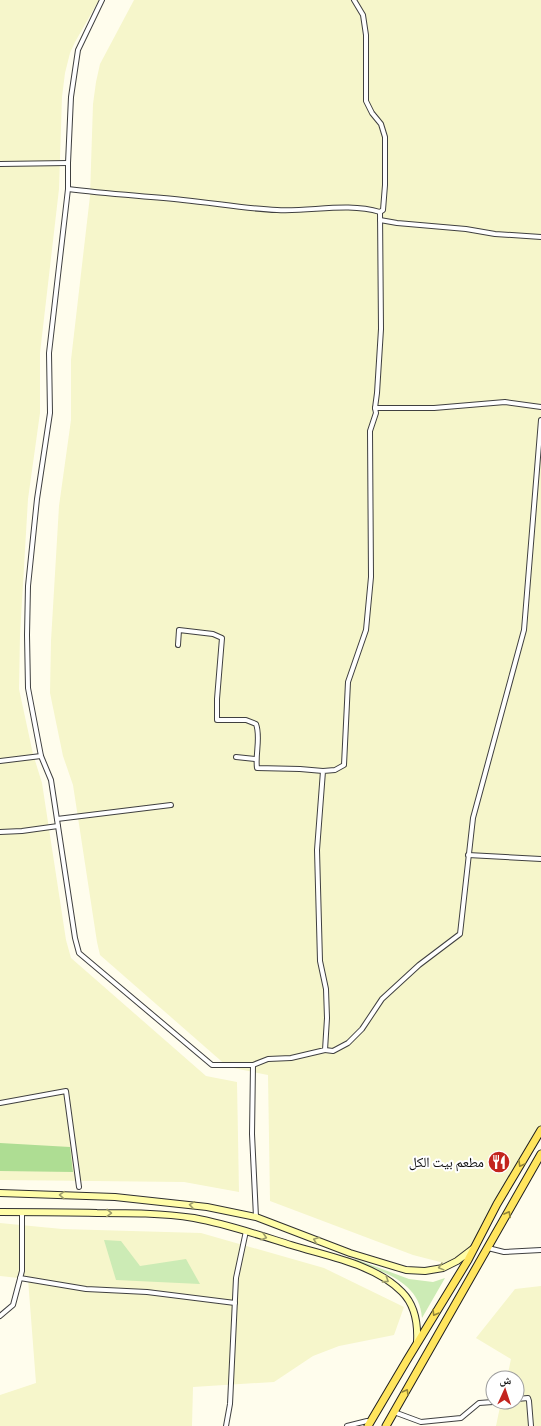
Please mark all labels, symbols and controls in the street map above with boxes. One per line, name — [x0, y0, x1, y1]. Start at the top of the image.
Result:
restaurant icon: مطعم بيت الكل — [486, 1149, 512, 1175]
place label: مطعم بيت الكل — [409, 1154, 484, 1172]
one-way arrow — [519, 1160, 526, 1167]
one-way arrow — [59, 1191, 65, 1199]
one-way arrow — [189, 1201, 195, 1210]
one-way arrow — [106, 1209, 112, 1217]
one-way arrow — [503, 1211, 510, 1218]
one-way arrow — [261, 1232, 268, 1240]
one-way arrow — [313, 1237, 320, 1245]
one-way arrow — [438, 1263, 444, 1271]
one-way arrow — [382, 1275, 389, 1283]
one-way arrow — [433, 1309, 440, 1316]
north arrow — [485, 1370, 525, 1410]
text: ش — [499, 1374, 512, 1388]
one-way arrow — [401, 1389, 408, 1396]

